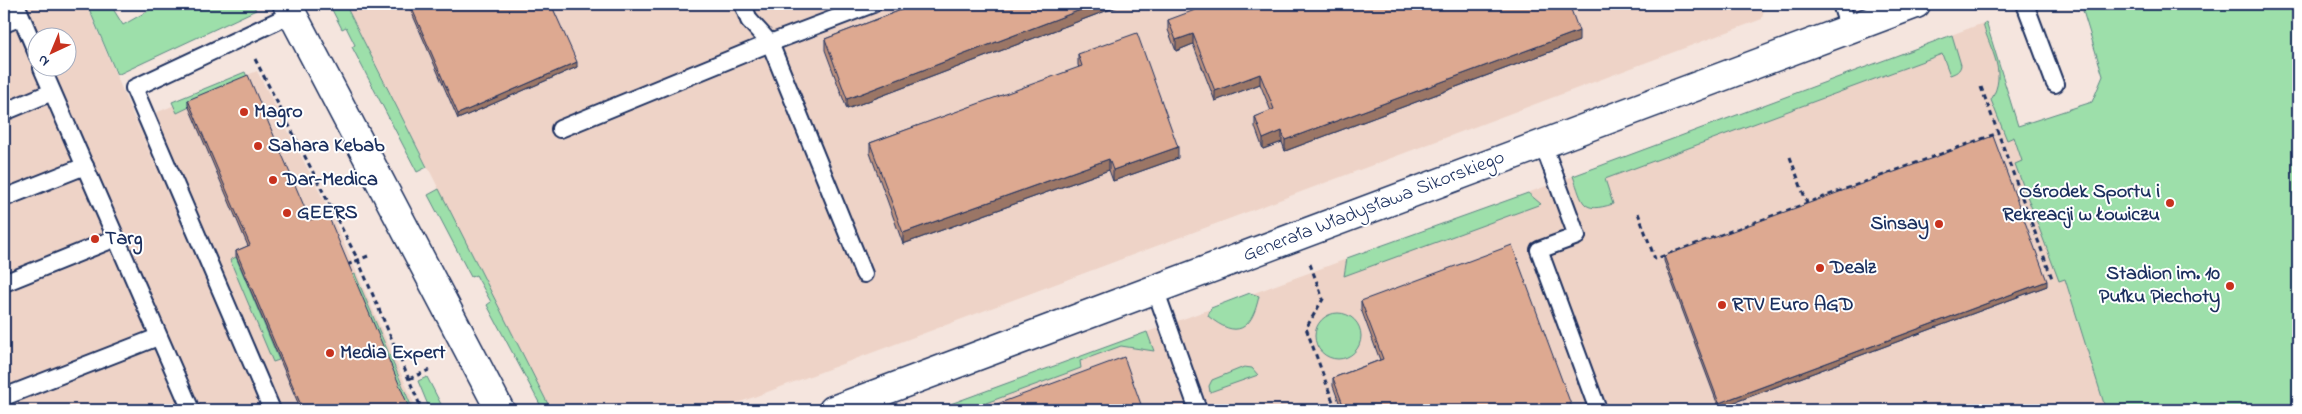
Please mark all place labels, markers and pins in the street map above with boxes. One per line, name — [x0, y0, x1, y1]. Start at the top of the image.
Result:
place label: Magro — [254, 98, 303, 128]
marker: Magro — [238, 106, 250, 118]
place label: Sahara Kebab — [268, 132, 385, 161]
marker: Sahara Kebab — [252, 140, 264, 152]
place label: Dar-Medica — [282, 166, 378, 195]
marker: Dar-Medica — [267, 174, 279, 186]
place label: Ośrodek Sportu i Rekreacji w Łowiczu — [2003, 178, 2160, 230]
marker: Ośrodek Sportu i Rekreacji w Łowiczu — [2164, 197, 2176, 209]
place label: GEERS — [297, 199, 358, 228]
marker: GEERS — [281, 207, 293, 219]
place label: Sinsay — [1871, 210, 1929, 240]
marker: Sinsay — [1933, 218, 1945, 230]
place label: Targ — [105, 225, 142, 255]
marker: Targ — [89, 233, 101, 245]
place label: Dealz — [1829, 254, 1877, 283]
place label: Stadion im. 10 Pułku Piechoty — [2099, 260, 2220, 313]
marker: Dealz — [1814, 262, 1826, 274]
marker: Stadion im. 10 Pułku Piechoty — [2224, 280, 2236, 292]
place label: RTV Euro AGD — [1732, 291, 1854, 320]
marker: RTV Euro AGD — [1716, 299, 1728, 311]
place label: Media Expert — [340, 339, 446, 368]
marker: Media Expert — [324, 347, 336, 359]

